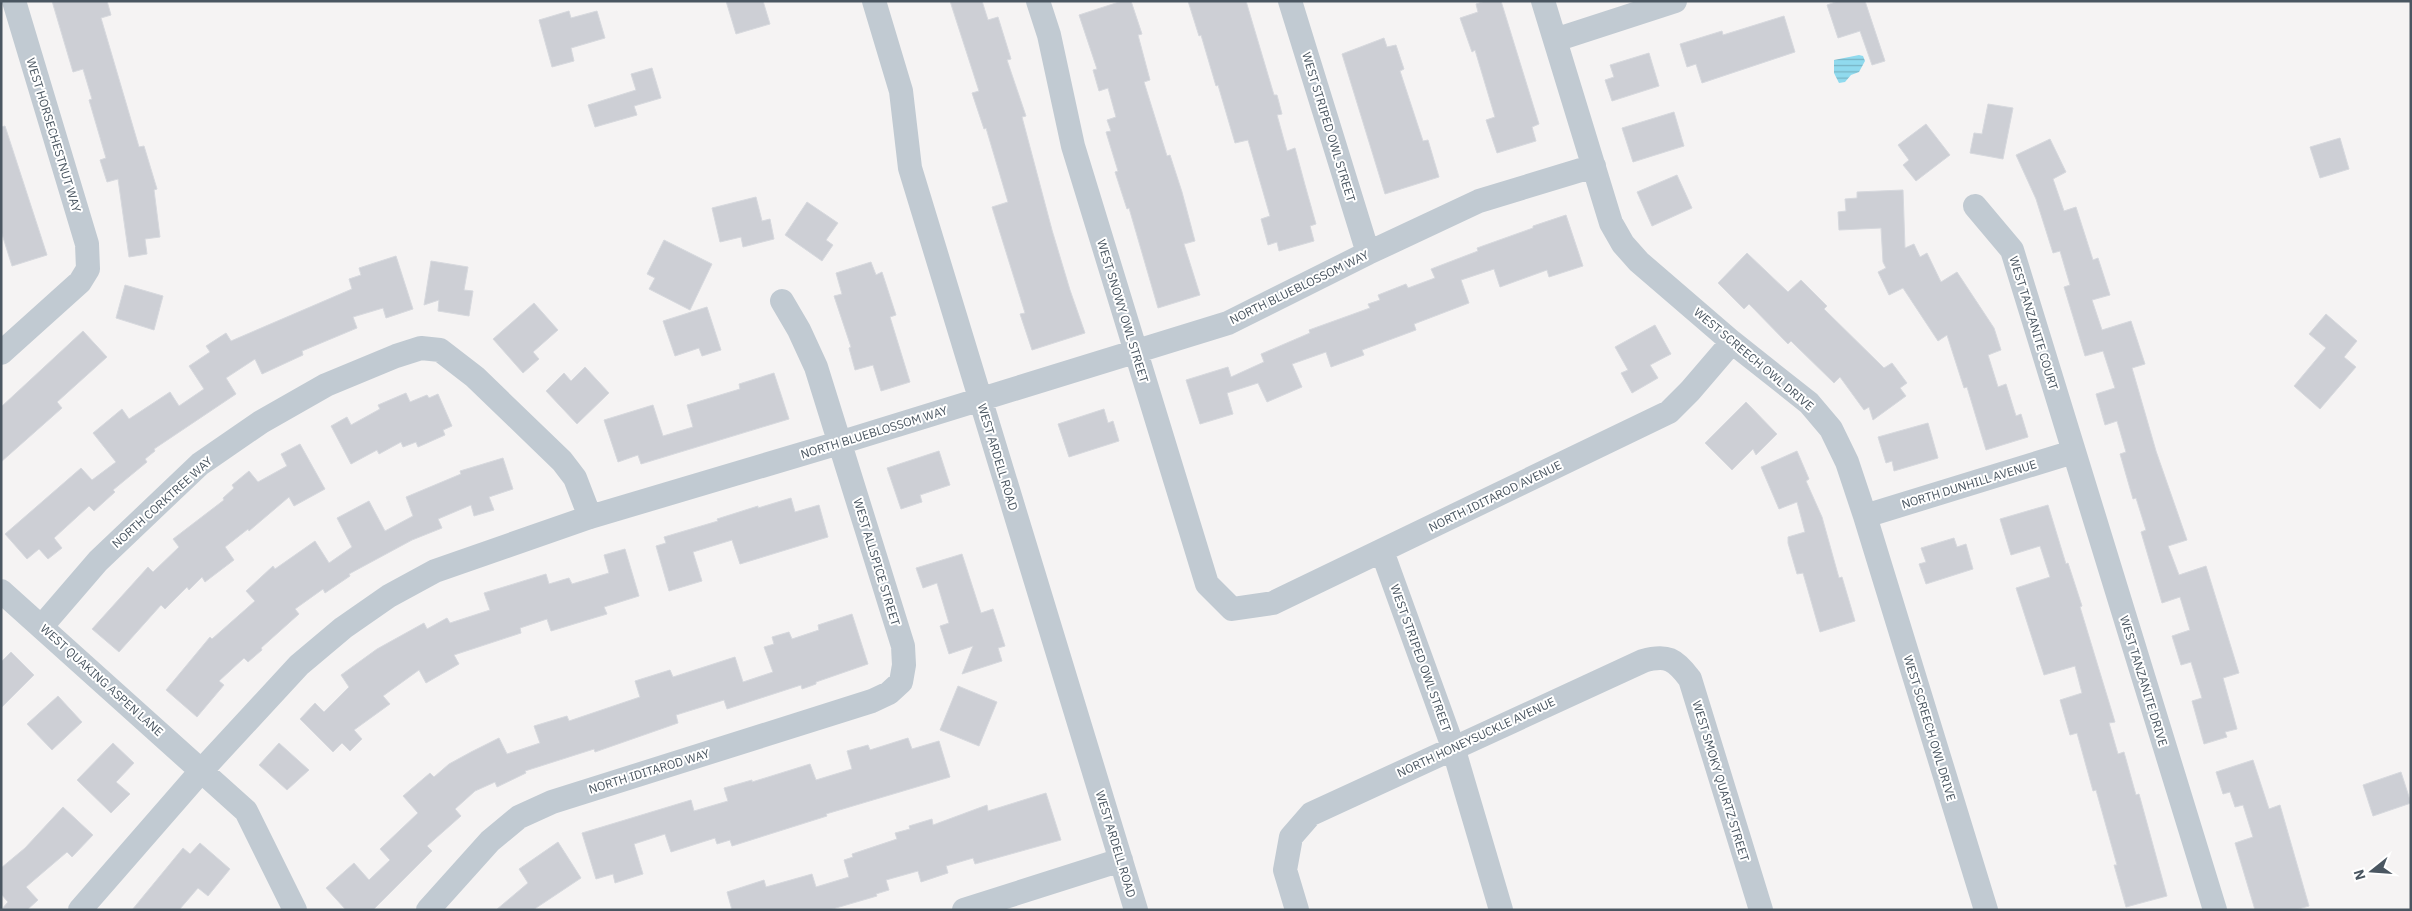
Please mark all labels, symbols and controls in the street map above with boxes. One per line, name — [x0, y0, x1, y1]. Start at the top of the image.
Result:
street label: WEST STRIPED OWL STREET — [1299, 50, 1359, 204]
street label: WEST HORSECHESTNUT WAY — [23, 56, 85, 214]
street label: WEST SNOWY OWL STREET — [1094, 238, 1152, 385]
street label: NORTH BLUEBLOSSOM WAY — [1227, 247, 1371, 327]
street label: WEST TANZANITE COURT — [2006, 254, 2062, 392]
street label: WEST SCREECH OWL DRIVE — [1691, 304, 1817, 414]
street label: NORTH BLUEBLOSSOM WAY — [799, 402, 949, 462]
street label: WEST ARDELL ROAD — [975, 402, 1021, 512]
street label: NORTH CORKTREE WAY — [109, 453, 215, 551]
street label: NORTH DUNHILL AVENUE — [1900, 456, 2038, 512]
street label: NORTH IDITAROD AVENUE — [1426, 457, 1564, 535]
street label: WEST ALLSPICE STREET — [850, 496, 904, 628]
street label: WEST STRIPED OWL STREET — [1387, 582, 1455, 734]
street label: WEST TANZANITE DRIVE — [2117, 614, 2171, 748]
street label: WEST QUAKING ASPEN LANE — [37, 621, 167, 739]
street label: WEST SCREECH OWL DRIVE — [1901, 653, 1959, 803]
street label: NORTH HONEYSUCKLE AVENUE — [1395, 694, 1557, 780]
street label: WEST SMOKY QUARTZ STREET — [1689, 699, 1753, 863]
street label: NORTH IDITAROD WAY — [587, 745, 711, 797]
street label: WEST ARDELL ROAD — [1093, 789, 1139, 899]
north arrow — [2347, 846, 2397, 896]
text: N — [2349, 867, 2370, 882]

